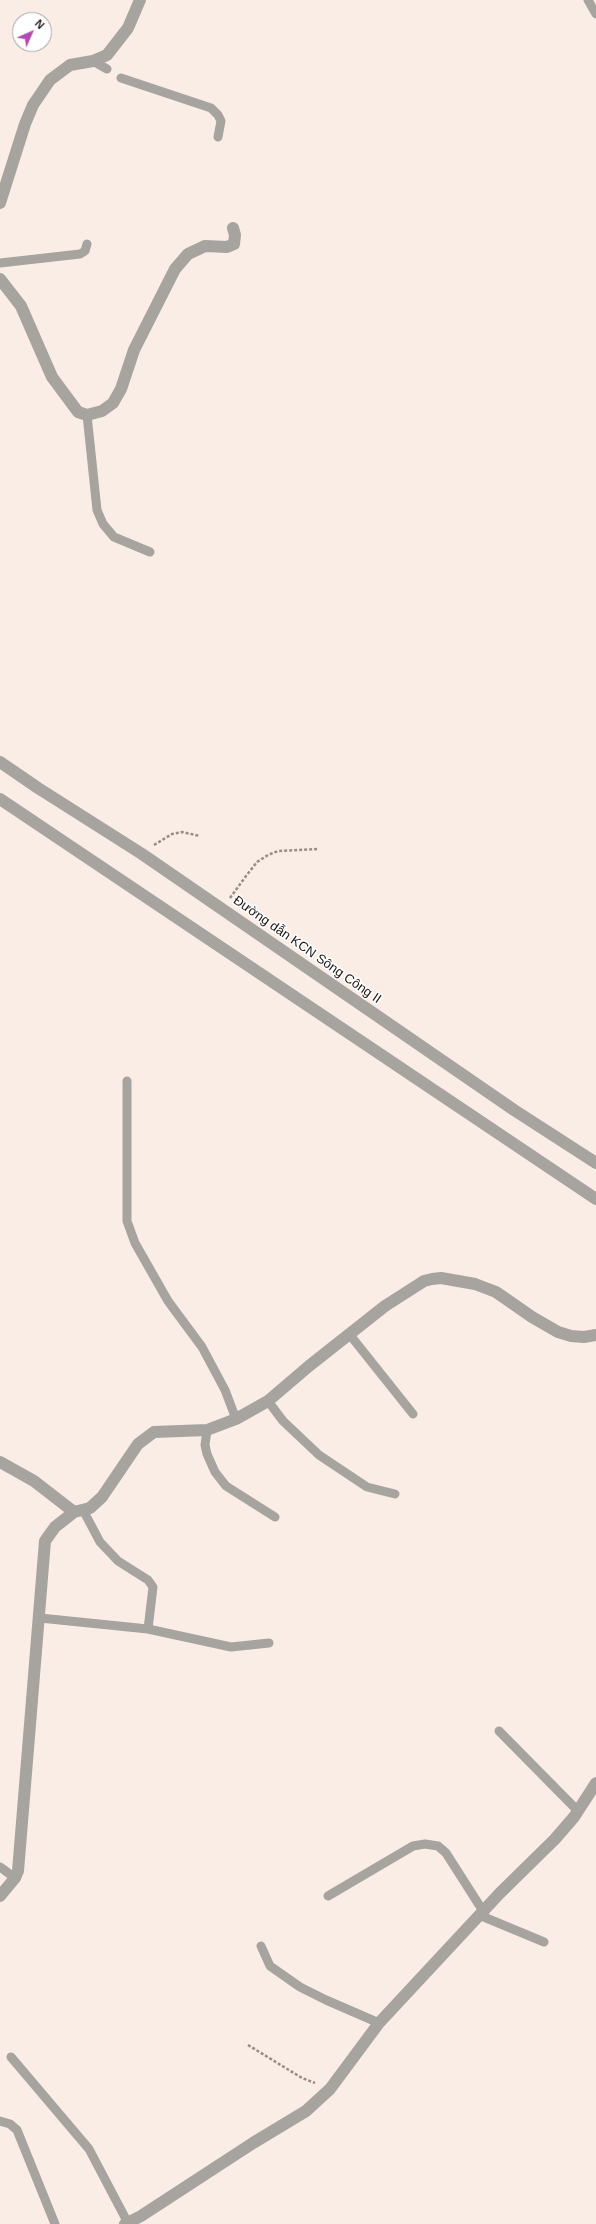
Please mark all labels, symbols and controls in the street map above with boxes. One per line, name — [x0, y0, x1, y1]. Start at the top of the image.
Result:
north arrow — [12, 12, 52, 52]
text: N — [33, 17, 47, 31]
street label: Đường dẫn KCN Sông Công II — [230, 893, 384, 1007]

